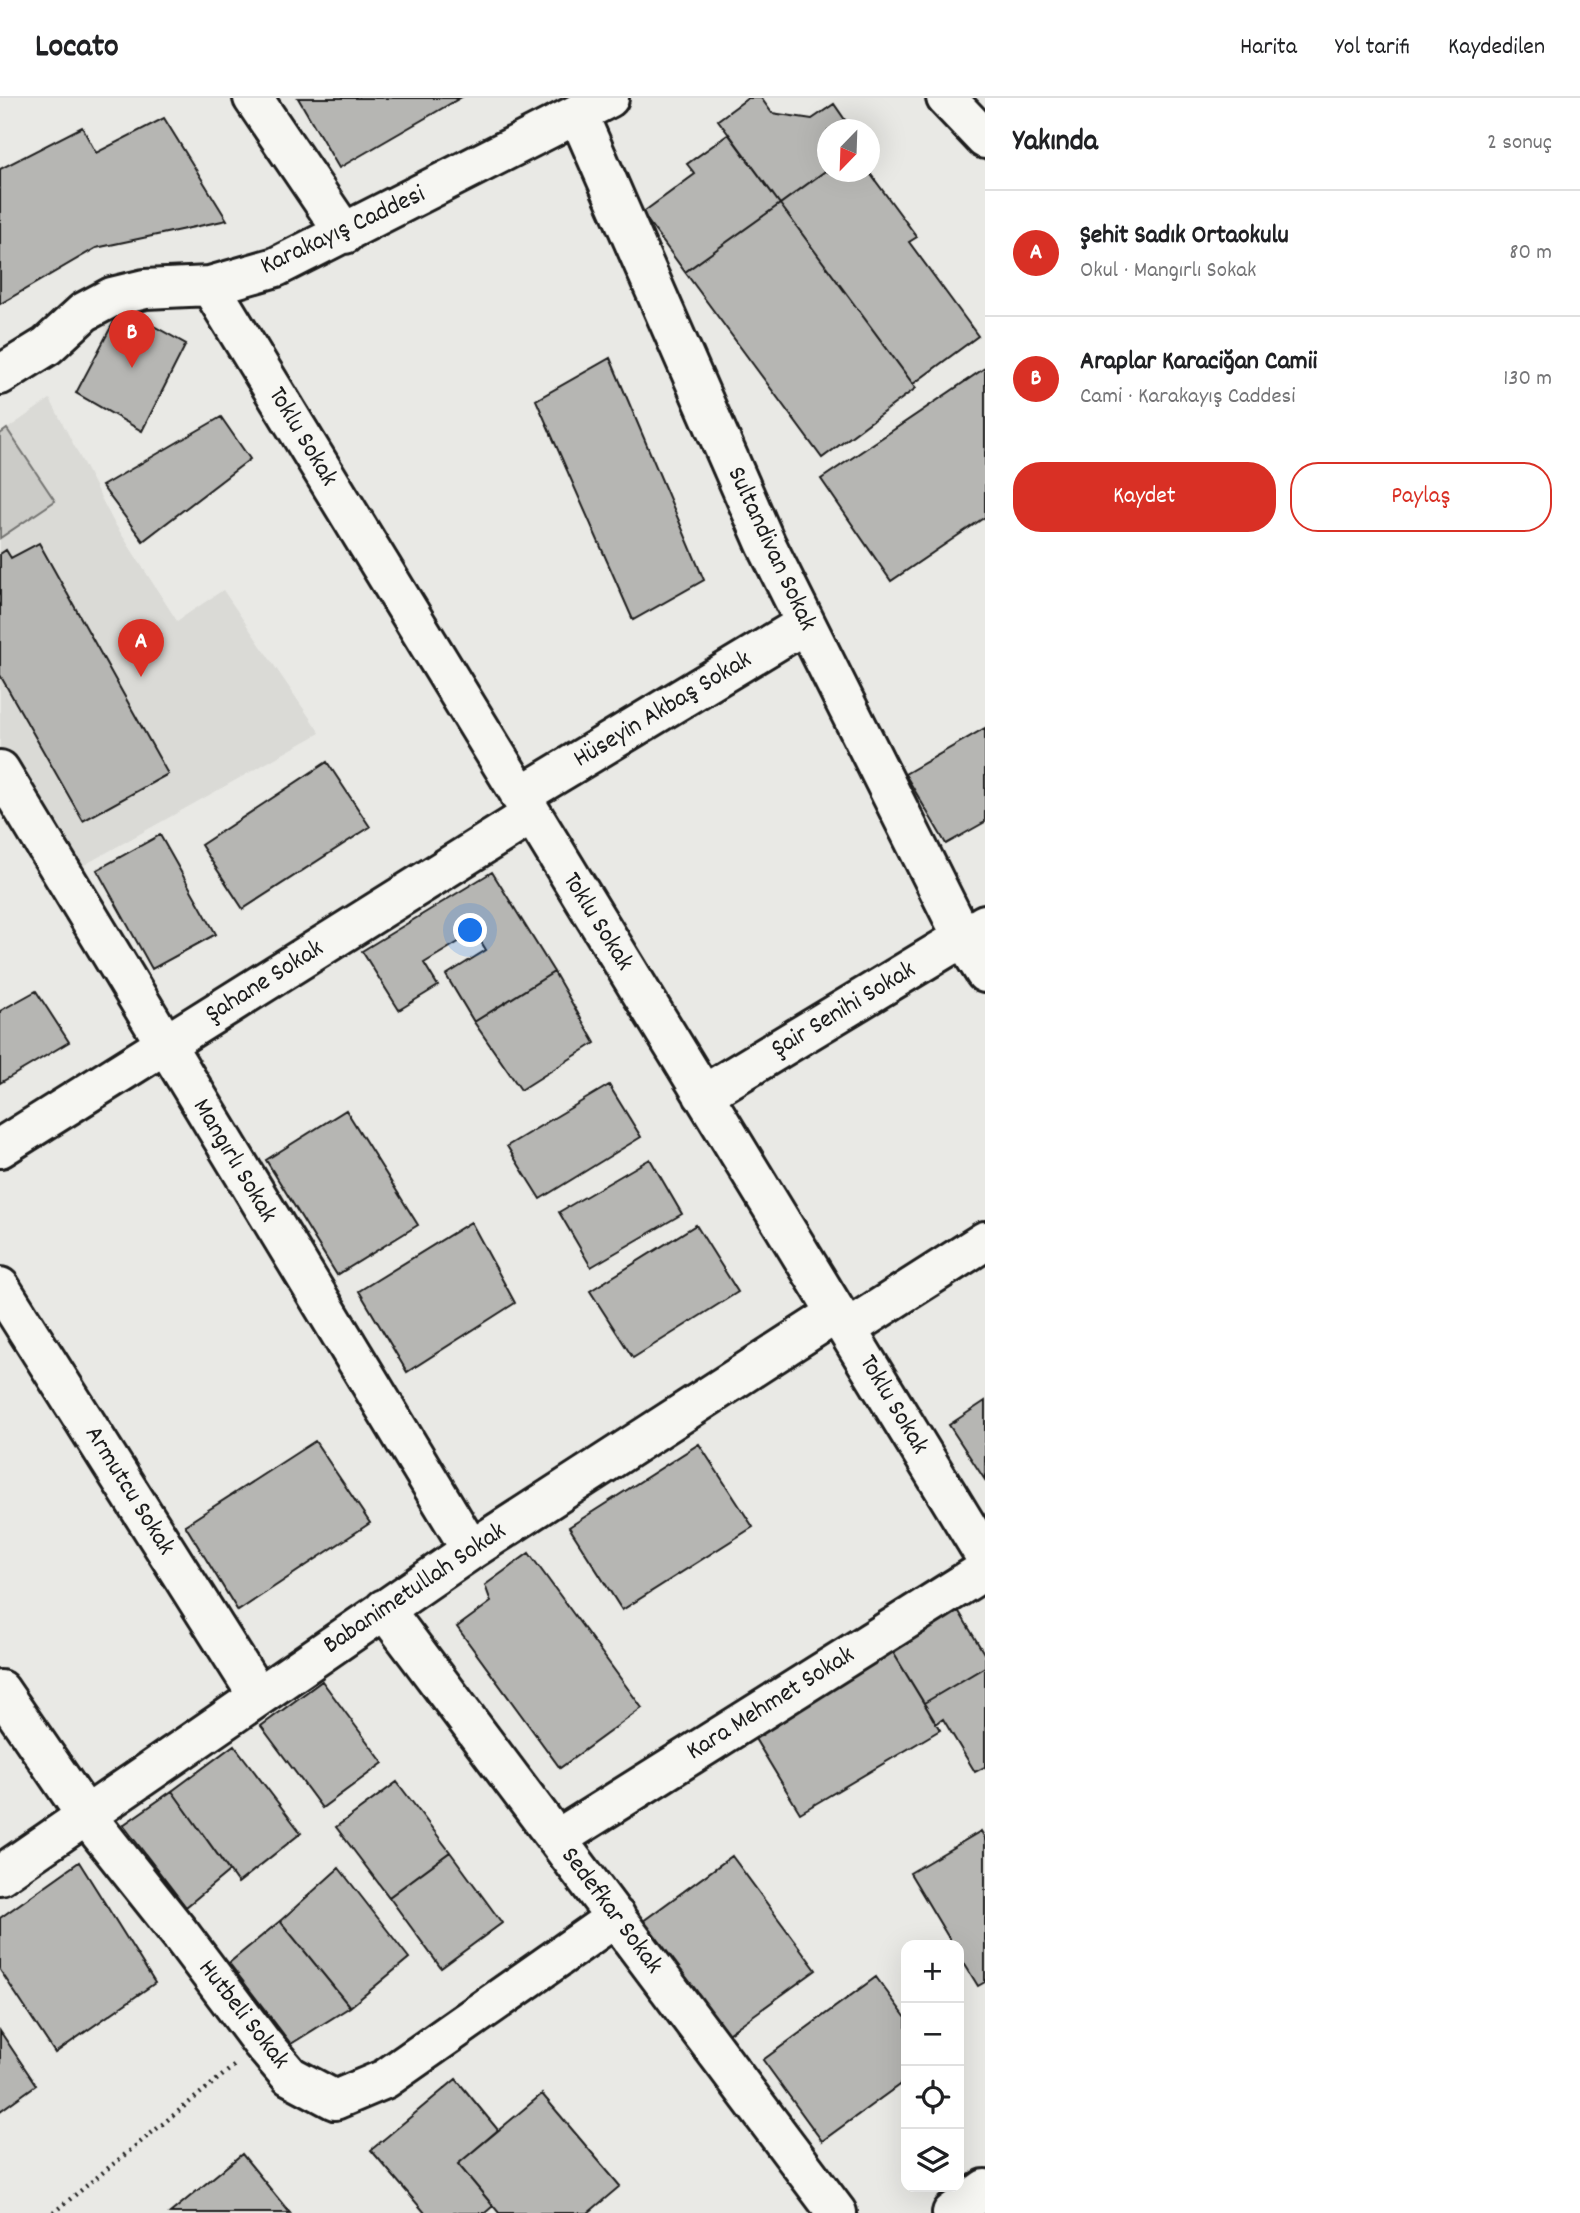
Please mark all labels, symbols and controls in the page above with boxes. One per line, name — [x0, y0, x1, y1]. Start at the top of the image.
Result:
text: Locato — [35, 25, 119, 72]
text: Harita — [1240, 31, 1297, 65]
text: Yol tarifi — [1335, 31, 1410, 65]
text: Kaydedilen — [1448, 31, 1545, 65]
north arrow — [817, 119, 880, 182]
text: Yakında — [1013, 122, 1098, 165]
text: 2 sonuç — [1487, 127, 1552, 160]
street label: Karakayış Caddesi — [255, 177, 432, 285]
text: Şehit Sadık Ortaokulu — [1080, 218, 1289, 255]
text: A — [1030, 237, 1042, 270]
text: 80 m — [1509, 237, 1552, 270]
text: Okul · Mangırlı Sokak — [1080, 255, 1257, 288]
pin: B — [109, 310, 155, 368]
text: Araplar Karaciğan Camii — [1080, 344, 1317, 381]
text: B — [1031, 363, 1041, 396]
text: 130 m — [1503, 363, 1552, 396]
street label: Toklu Sokak — [258, 380, 346, 494]
text: Cami · Karakayış Caddesi — [1080, 381, 1295, 414]
street label: Sultandivan Sokak — [717, 461, 825, 637]
button: Kaydet — [1013, 462, 1276, 532]
button: Paylaş — [1290, 462, 1552, 532]
pin: A — [118, 619, 164, 677]
street label: Hüseyin Akbaş Sokak — [567, 642, 759, 778]
street label: Toklu Sokak — [552, 865, 642, 979]
your location — [453, 913, 487, 947]
street label: Şahane Sokak — [199, 931, 331, 1033]
street label: Şair Senihi Sokak — [765, 952, 923, 1068]
street label: Mangırlı Sokak — [182, 1092, 286, 1230]
street label: Toklu Sokak — [849, 1348, 937, 1462]
street label: Armutcu Sokak — [74, 1419, 184, 1563]
street label: Babanimetullah Sokak — [316, 1514, 514, 1664]
street label: Kara Mehmet Sokak — [680, 1637, 862, 1771]
street label: Sedefkar Sokak — [551, 1840, 671, 1982]
map controls — [901, 1940, 964, 2192]
button: + — [901, 1940, 964, 2003]
street label: Hutbeli Sokak — [188, 1952, 298, 2078]
button: − — [901, 2003, 964, 2066]
button: locate — [901, 2066, 964, 2129]
button: layers — [901, 2129, 964, 2192]

